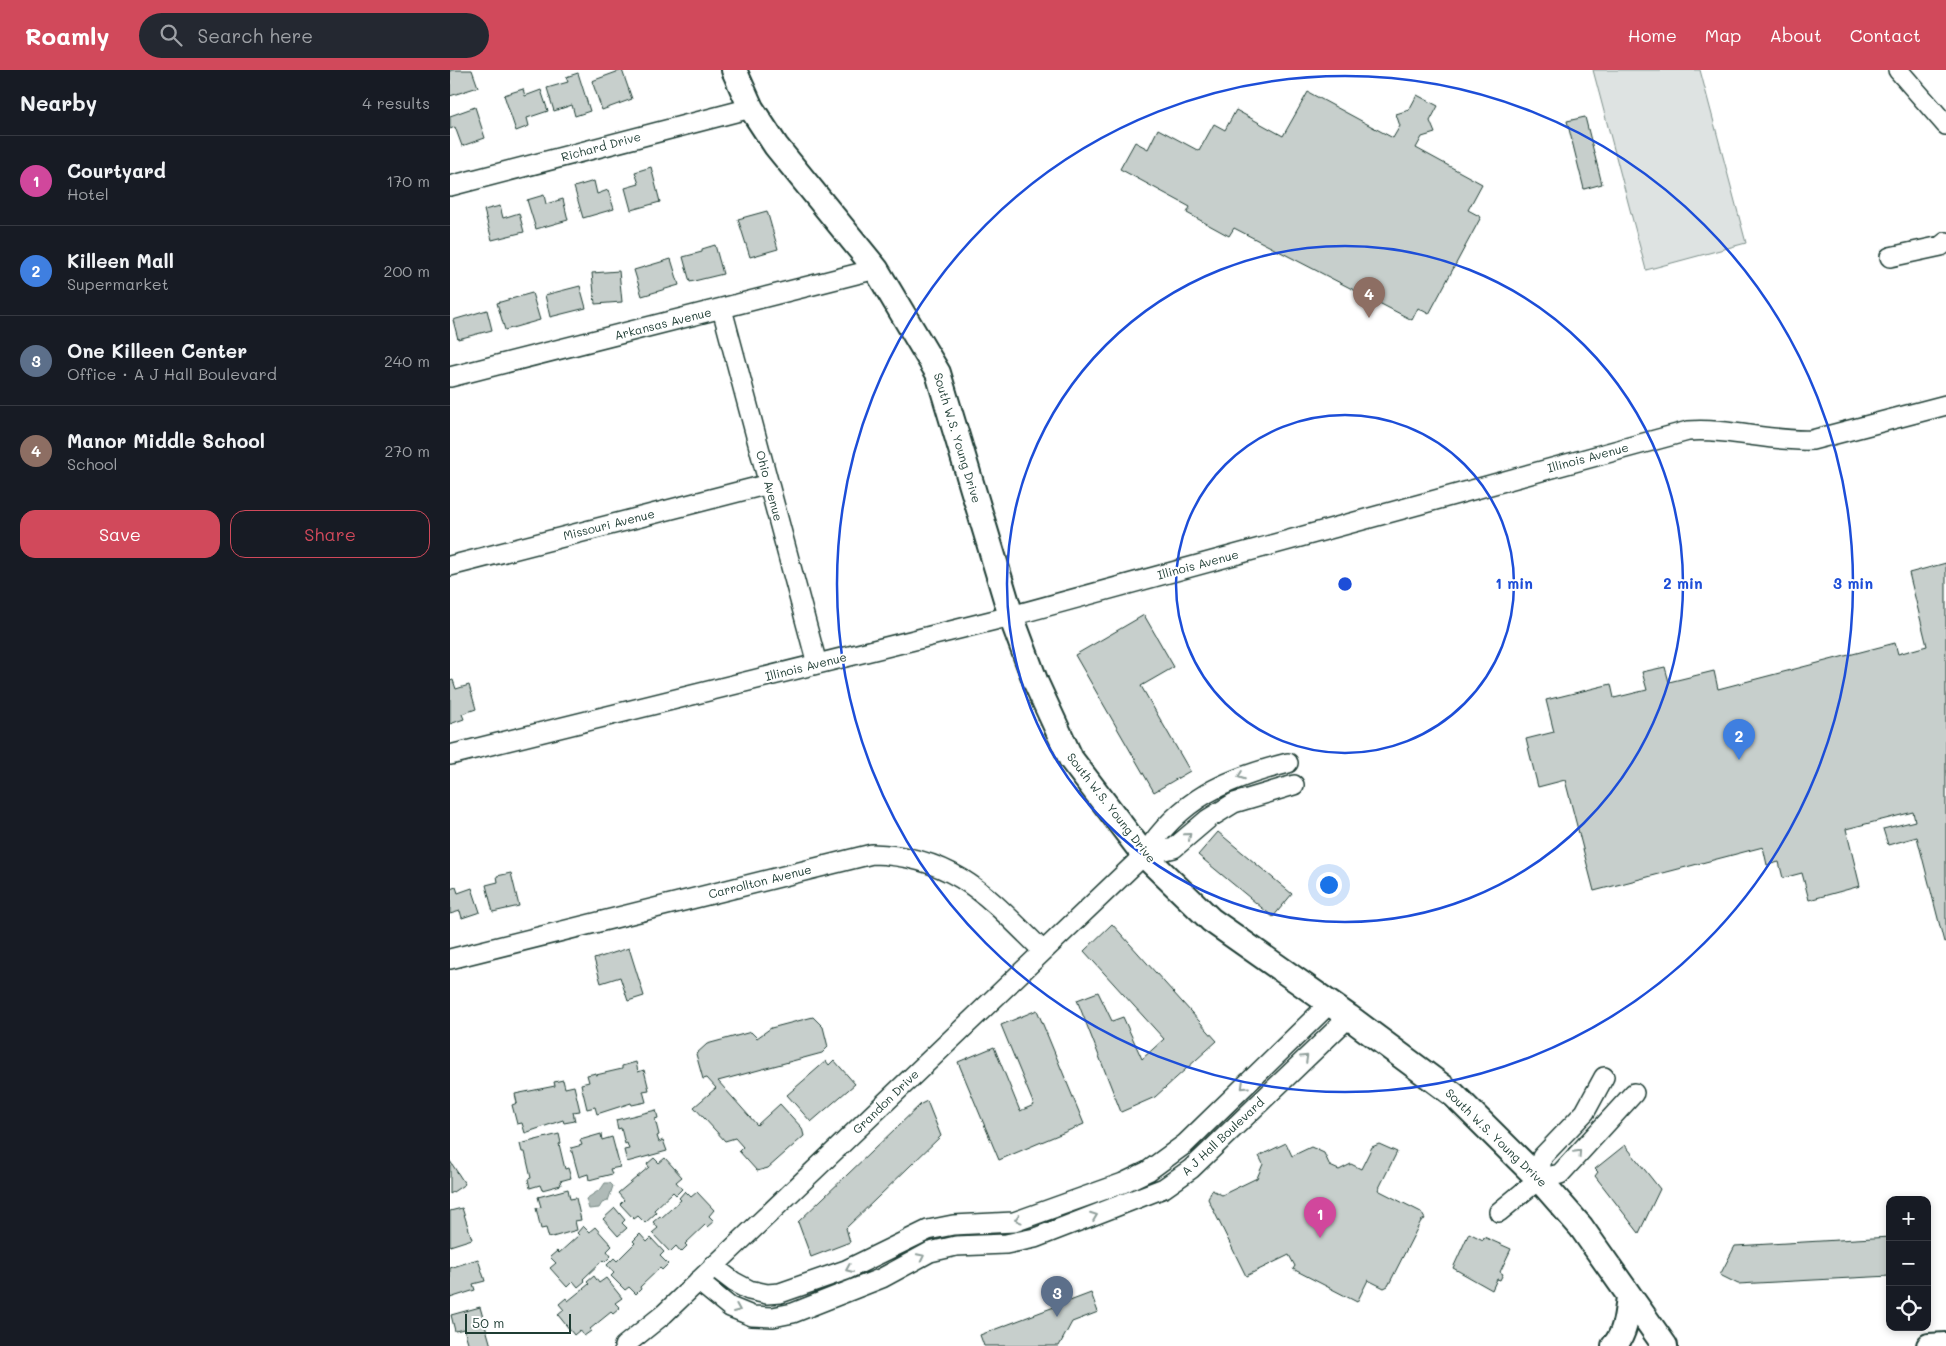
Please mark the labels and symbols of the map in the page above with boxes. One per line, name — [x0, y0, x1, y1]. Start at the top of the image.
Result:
street label: Richard Drive — [559, 128, 642, 164]
pin: 4 — [1353, 277, 1385, 318]
street label: Arkansas Avenue — [613, 303, 713, 343]
street label: South W.S. Young Drive — [931, 371, 985, 505]
street label: Illinois Avenue — [1545, 438, 1630, 476]
street label: Ohio Avenue — [753, 449, 787, 523]
street label: Missouri Avenue — [561, 505, 656, 543]
street label: Illinois Avenue — [1155, 545, 1240, 583]
text: 1 min — [1495, 573, 1533, 593]
text: 2 min — [1663, 573, 1703, 593]
text: 3 min — [1833, 573, 1873, 593]
centre of rings — [1336, 575, 1354, 593]
street label: Illinois Avenue — [763, 648, 848, 684]
pin: 2 — [1723, 719, 1755, 760]
street label: South W.S. Young Drive — [1064, 749, 1160, 866]
one-way arrow — [1238, 771, 1246, 781]
one-way arrow — [1182, 834, 1191, 842]
street label: Carrollton Avenue — [707, 860, 813, 902]
your location — [1316, 872, 1342, 898]
one-way arrow — [1300, 1055, 1309, 1064]
street label: Grandon Drive — [849, 1066, 922, 1137]
one-way arrow — [1241, 1080, 1250, 1089]
street label: South W.S. Young Drive — [1442, 1085, 1551, 1190]
street label: A J Hall Boulevard — [1178, 1093, 1267, 1179]
one-way arrow — [1573, 1150, 1582, 1159]
pin: 1 — [1304, 1197, 1336, 1238]
one-way arrow — [1089, 1212, 1098, 1222]
one-way arrow — [1015, 1214, 1023, 1224]
one-way arrow — [915, 1253, 924, 1263]
one-way arrow — [845, 1263, 853, 1273]
pin: 3 — [1041, 1276, 1073, 1317]
one-way arrow — [732, 1303, 741, 1314]
scale bar — [465, 1311, 571, 1334]

